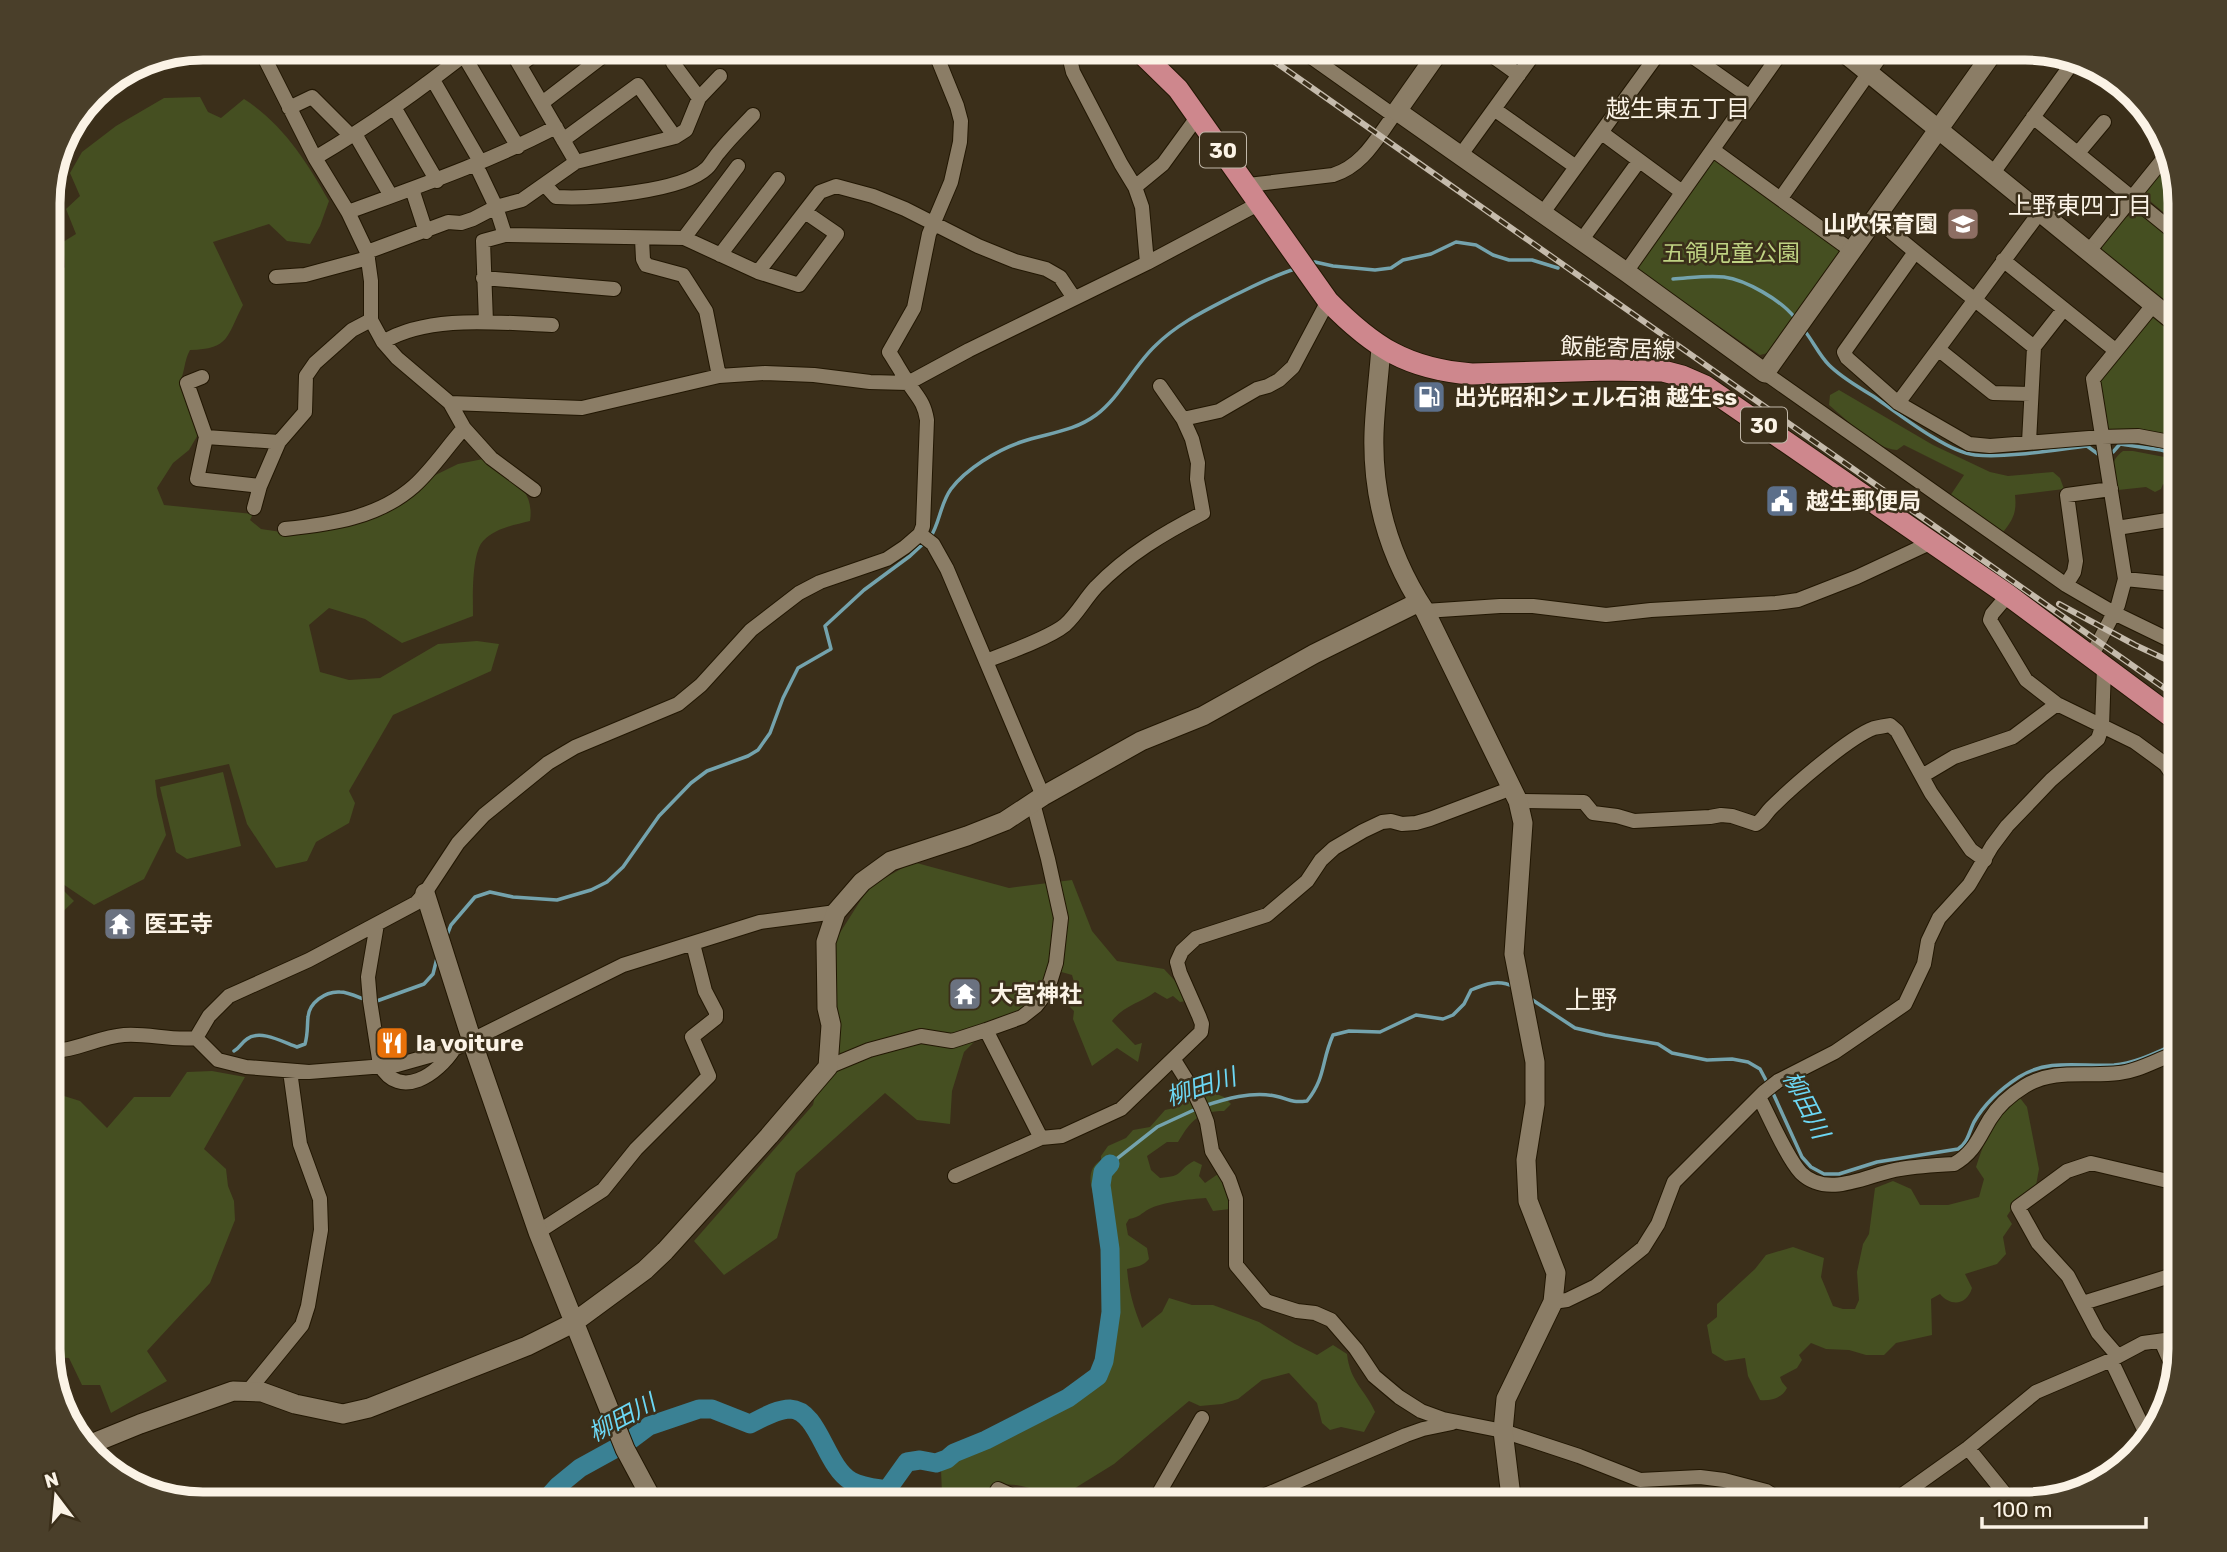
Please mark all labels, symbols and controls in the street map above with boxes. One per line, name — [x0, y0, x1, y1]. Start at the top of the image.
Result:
district label: 越生東五丁目 — [1606, 95, 1750, 123]
road number: 30 — [1200, 132, 1246, 168]
district label: 上野東四丁目 — [2008, 192, 2152, 220]
school or university icon: 山吹保育園 — [1944, 205, 1982, 243]
place label: 山吹保育園 — [1823, 210, 1938, 238]
park label: 五領児童公園 — [1662, 239, 1800, 267]
street label: 飯能寄居線 — [1560, 332, 1676, 364]
fuel station icon: 出光昭和シェル石油 越生ss — [1410, 378, 1448, 416]
place label: 出光昭和シェル石油 越生ss — [1454, 383, 1738, 411]
road number: 30 — [1741, 408, 1787, 442]
public building icon: 越生郵便局 — [1763, 482, 1801, 520]
place label: 越生郵便局 — [1806, 487, 1921, 515]
temple icon: 医王寺 — [101, 905, 139, 943]
place label: 医王寺 — [144, 910, 213, 938]
temple icon: 大宮神社 — [946, 975, 984, 1013]
place label: 大宮神社 — [990, 980, 1082, 1008]
district label: 上野 — [1565, 985, 1617, 1016]
restaurant icon: la voiture — [373, 1024, 411, 1062]
place label: la voiture — [416, 1029, 524, 1057]
water label: 柳田川 — [1162, 1062, 1242, 1111]
water label: 柳田川 — [1777, 1067, 1836, 1146]
water label: 柳田川 — [584, 1387, 663, 1447]
north arrow — [21, 1461, 91, 1531]
text: N — [42, 1467, 61, 1493]
scale bar — [1982, 1486, 2146, 1530]
text: 100 m — [1993, 1497, 2052, 1522]

